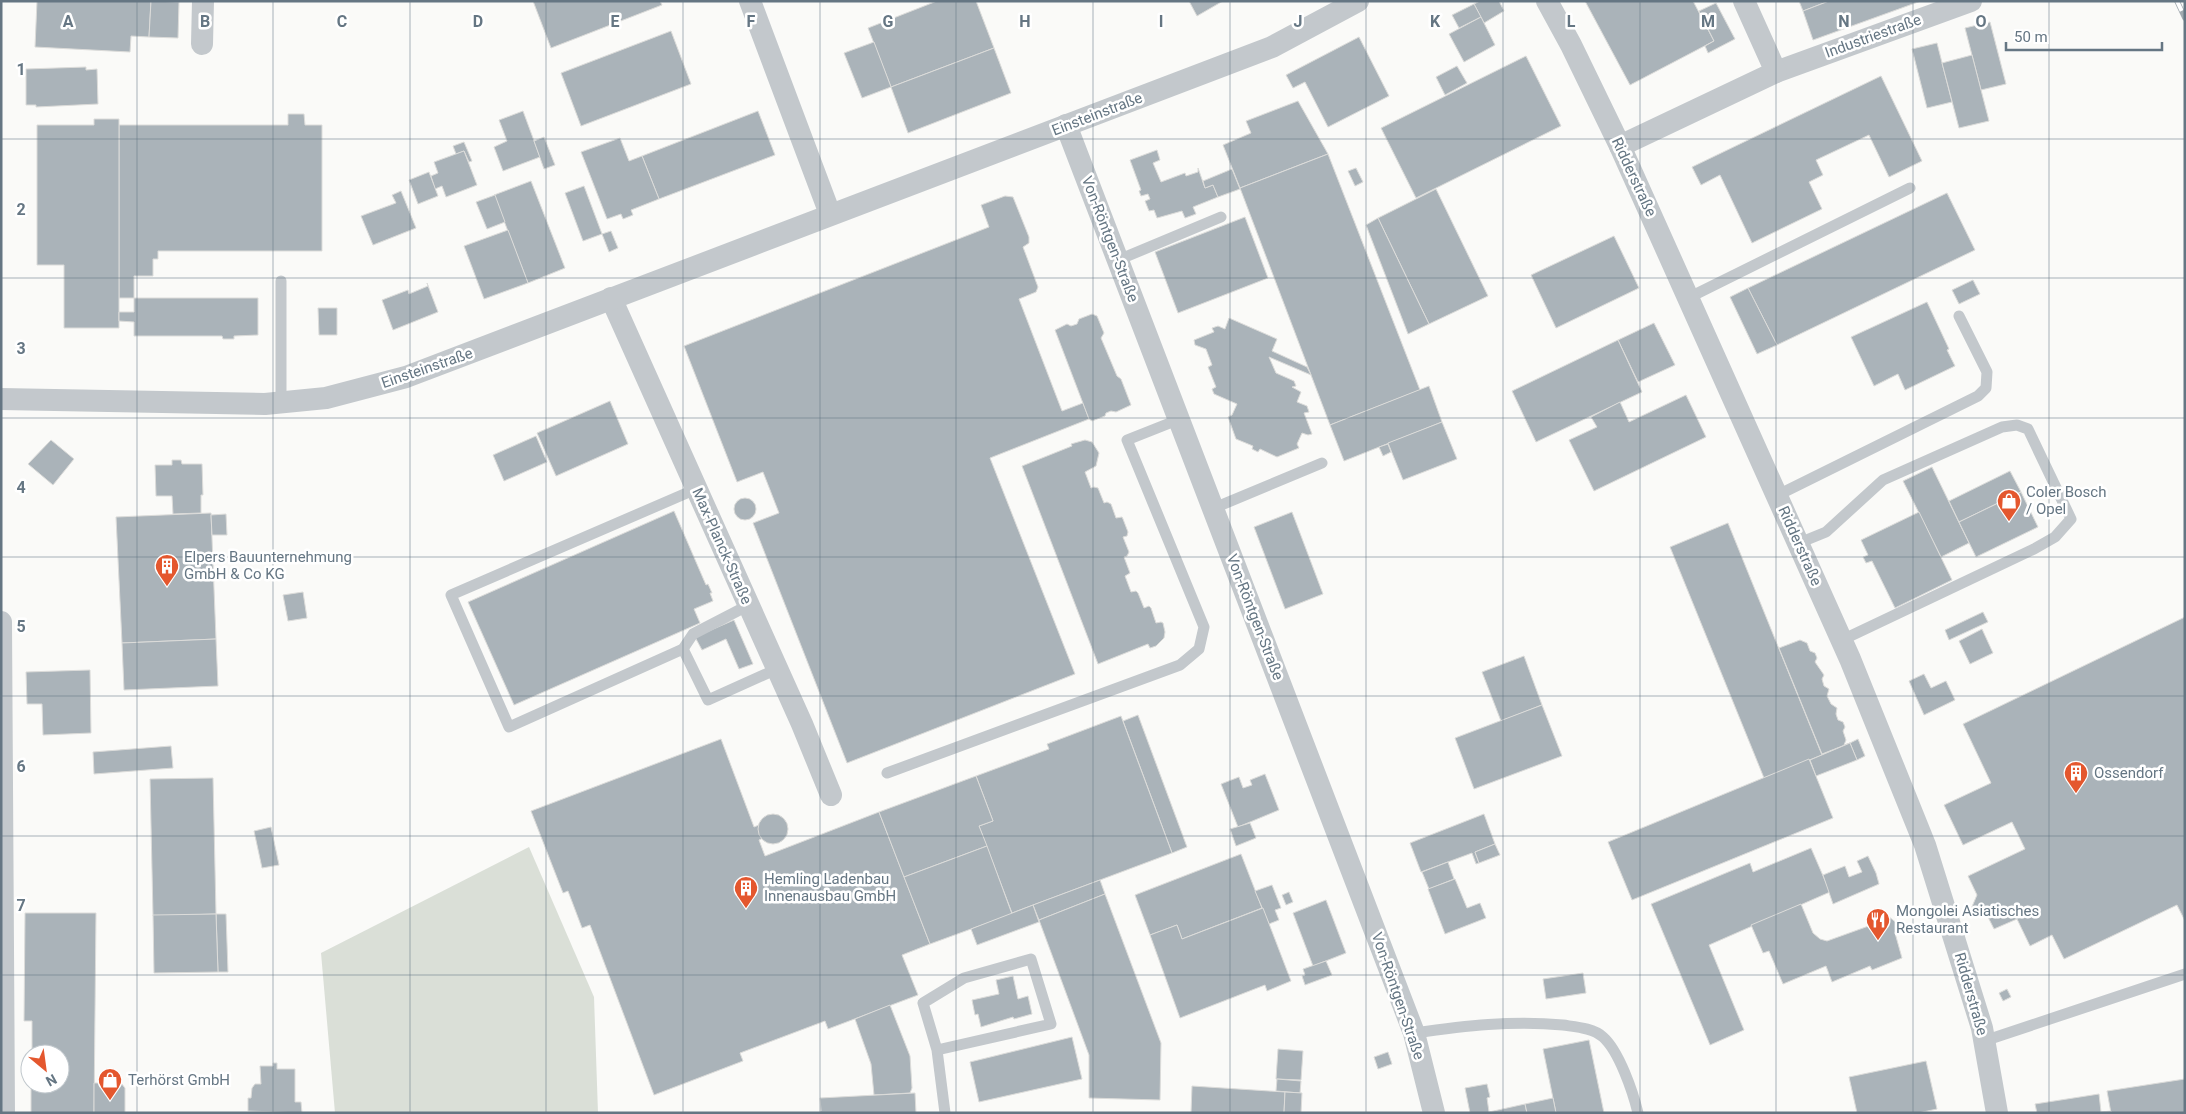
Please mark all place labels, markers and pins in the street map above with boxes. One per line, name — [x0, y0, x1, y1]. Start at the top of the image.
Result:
place label: Coler Bosch / Opel — [2026, 483, 2106, 518]
shop icon: Coler Bosch / Opel — [1996, 488, 2022, 522]
place label: Elpers Bauunternehmung GmbH & Co KG — [184, 548, 352, 583]
building icon: Elpers Bauunternehmung GmbH & Co KG — [154, 553, 180, 587]
building icon: Ossendorf — [2063, 760, 2089, 794]
place label: Ossendorf — [2094, 764, 2164, 782]
place label: Hemling Ladenbau Innenausbau GmbH — [764, 870, 896, 905]
building icon: Hemling Ladenbau Innenausbau GmbH — [733, 875, 759, 909]
place label: Mongolei Asiatisches Restaurant — [1896, 902, 2039, 937]
restaurant icon: Mongolei Asiatisches Restaurant — [1865, 907, 1891, 941]
shop icon: Terhörst GmbH — [97, 1067, 123, 1101]
place label: Terhörst GmbH — [128, 1071, 230, 1089]

